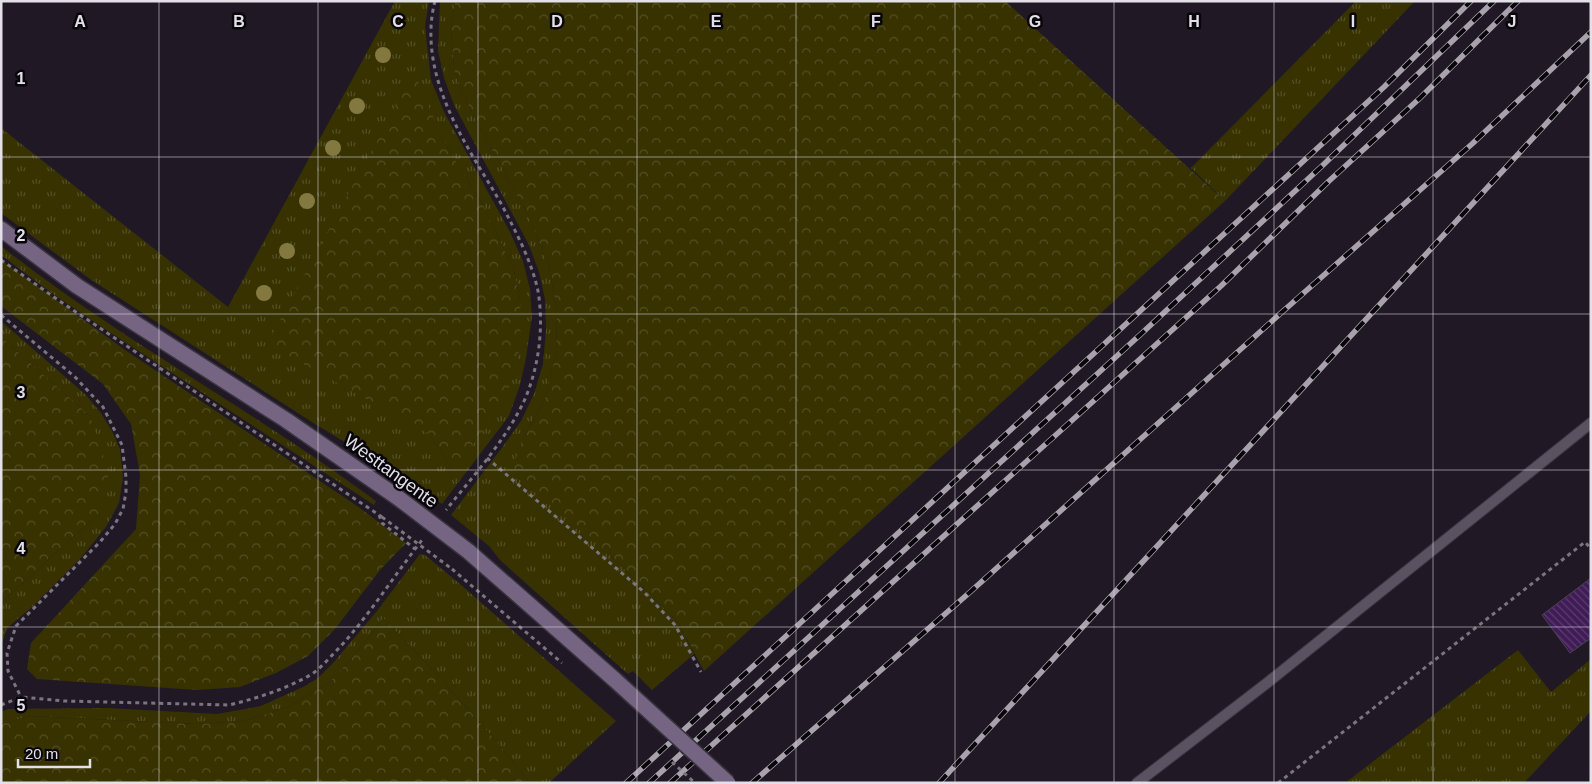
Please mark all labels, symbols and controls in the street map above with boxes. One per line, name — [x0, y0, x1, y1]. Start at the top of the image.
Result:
text: A — [74, 13, 86, 30]
text: B — [233, 13, 245, 30]
text: C — [392, 13, 404, 30]
text: D — [551, 13, 563, 30]
text: E — [711, 13, 722, 30]
text: F — [871, 13, 881, 30]
text: G — [1029, 13, 1041, 30]
text: H — [1188, 13, 1200, 30]
text: I — [1351, 13, 1355, 30]
text: J — [1508, 13, 1516, 30]
text: 1 — [17, 70, 26, 87]
text: 2 — [17, 227, 26, 244]
text: 3 — [17, 384, 26, 401]
street label: Westtangente — [340, 430, 442, 512]
text: 4 — [17, 540, 26, 557]
text: 5 — [17, 697, 26, 714]
scale bar — [18, 736, 90, 768]
text: 20 m — [25, 745, 58, 762]

